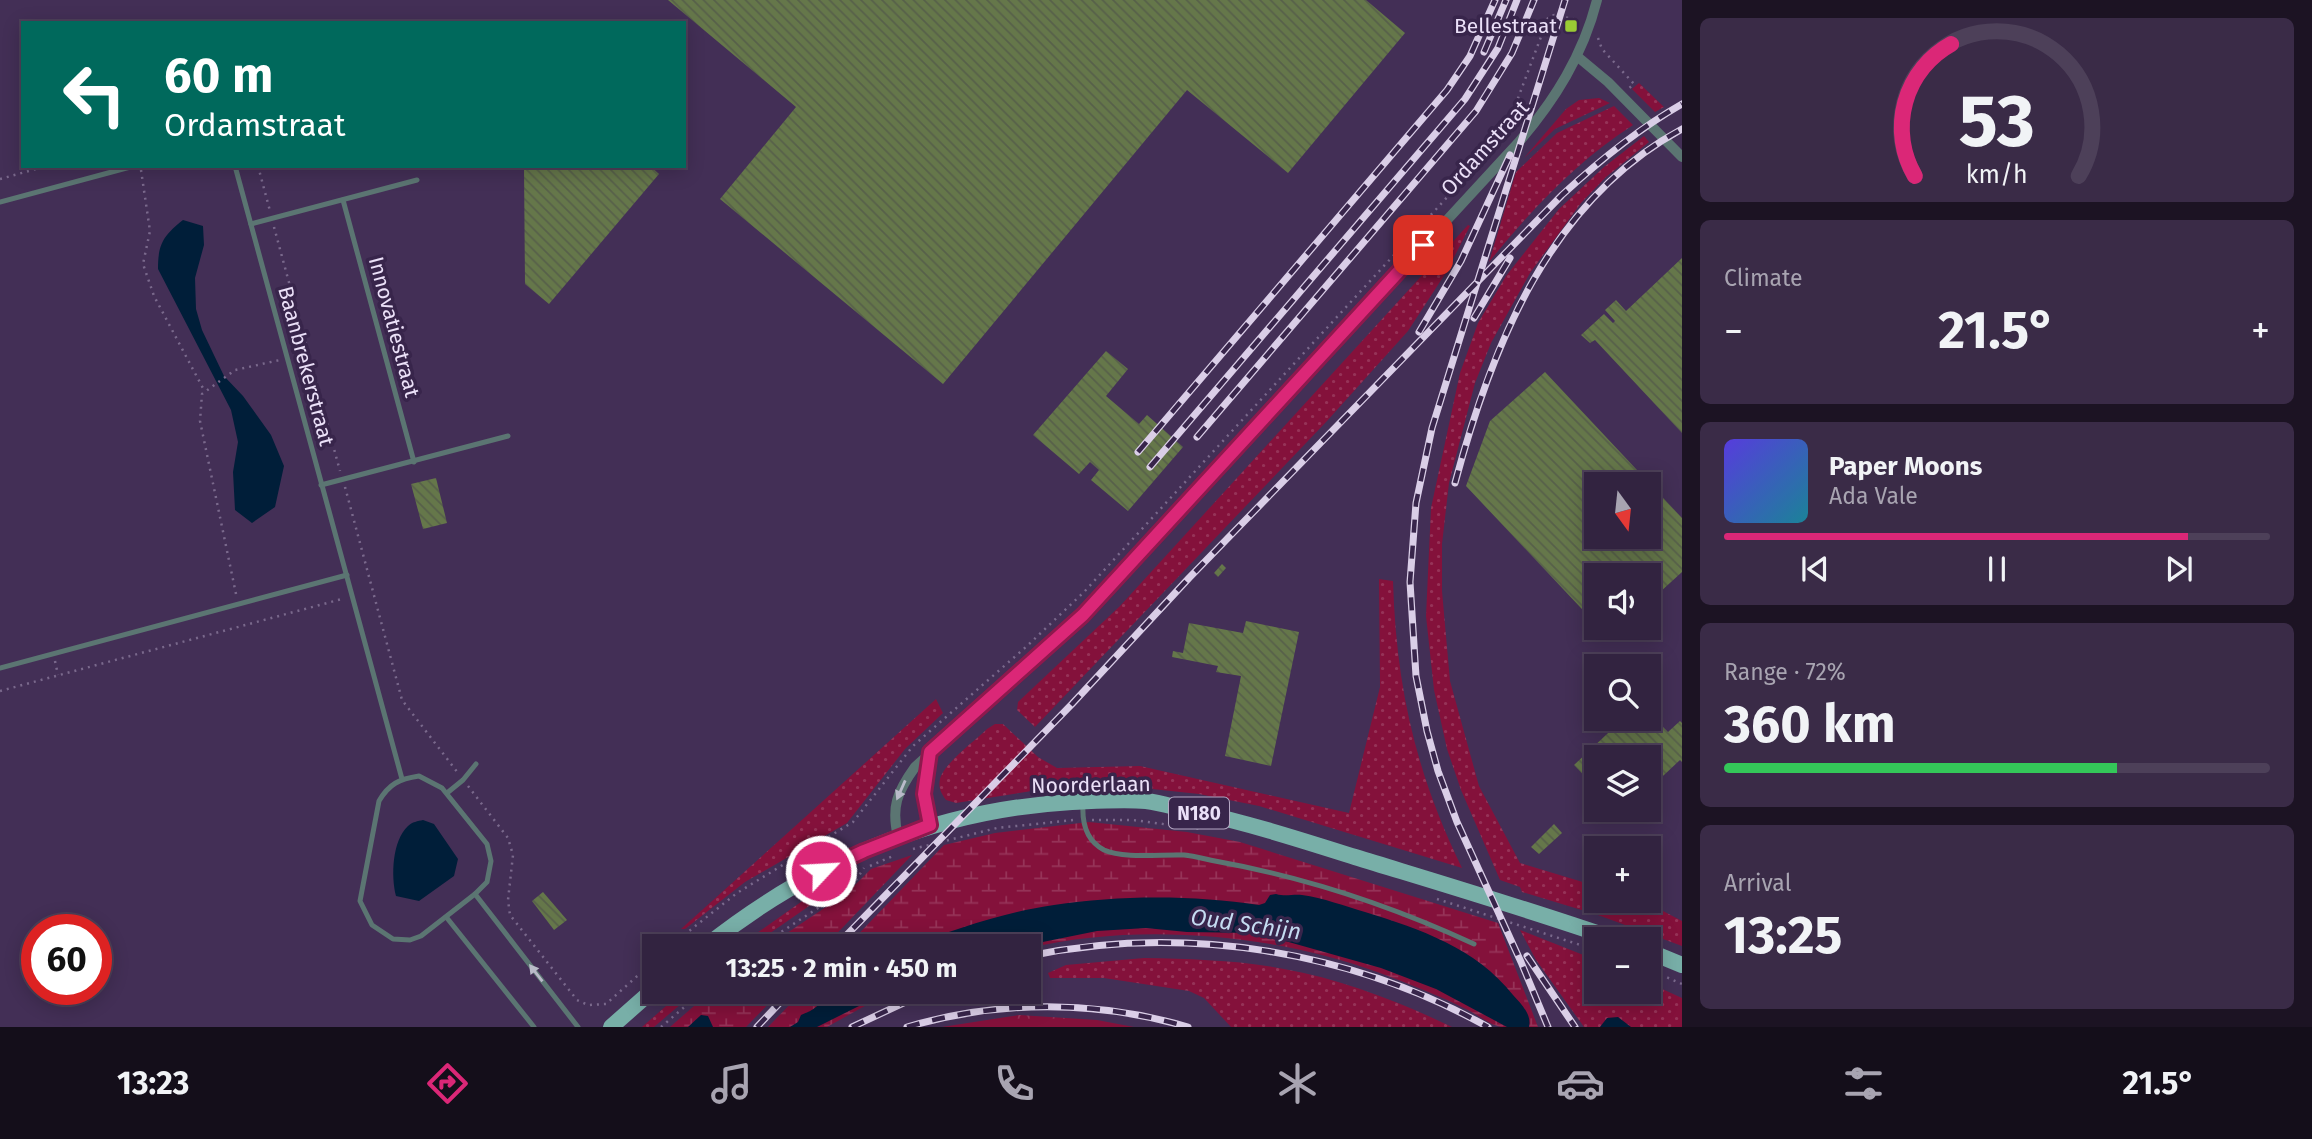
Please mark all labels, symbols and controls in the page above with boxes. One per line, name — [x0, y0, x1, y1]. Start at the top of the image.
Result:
place label: Bellestraat — [1454, 13, 1557, 39]
marker: Bellestraat — [1563, 18, 1579, 34]
text: 60 m — [164, 46, 273, 105]
icon: left — [49, 49, 140, 140]
text: 53 — [1959, 78, 2035, 165]
street label: Ordamstraat — [1435, 95, 1535, 201]
text: Ordamstraat — [164, 106, 345, 144]
text: km/h — [1966, 160, 2028, 190]
pin — [1393, 215, 1453, 275]
icon: arrive — [1404, 226, 1442, 264]
street label: Innovatiestraat — [363, 254, 425, 401]
text: Climate — [1724, 264, 1803, 292]
street label: Baanbrekerstraat — [272, 283, 340, 449]
text: 21.5° — [1938, 299, 2056, 362]
text: − — [1724, 308, 1743, 354]
text: + — [2251, 308, 2270, 354]
text: Paper Moons — [1829, 451, 1982, 482]
north arrow — [1584, 472, 1661, 550]
map controls — [1584, 472, 1661, 1004]
text: Ada Vale — [1829, 482, 1918, 510]
icon: previous — [1796, 550, 1834, 588]
icon: pause — [1978, 550, 2016, 588]
icon: next — [2160, 550, 2198, 588]
button: sound — [1584, 563, 1661, 640]
button: search — [1584, 654, 1661, 731]
text: Range · 72% — [1724, 658, 1846, 686]
text: 360 km — [1724, 693, 1896, 756]
button: layers — [1584, 745, 1661, 822]
street label: Noorderlaan — [1031, 771, 1151, 799]
one-way arrow — [895, 780, 906, 801]
road number: N180 — [1169, 798, 1229, 828]
position arrow — [784, 834, 858, 908]
button: + — [1584, 836, 1661, 913]
text: Arrival — [1724, 869, 1791, 897]
water label: Oud Schijn — [1189, 902, 1303, 946]
text: 13:25 — [1724, 904, 1842, 967]
speed limit sign: 60 — [21, 914, 112, 1005]
button: − — [1584, 927, 1661, 1004]
text: 13:25 · 2 min · 450 m — [726, 953, 957, 984]
one-way arrow — [530, 964, 544, 982]
icon: directions — [423, 1059, 472, 1108]
icon: music — [707, 1059, 756, 1108]
icon: phone — [990, 1059, 1039, 1108]
icon: climate — [1273, 1059, 1322, 1108]
icon: car — [1556, 1059, 1605, 1108]
icon: filters — [1839, 1059, 1888, 1108]
text: 13:23 — [117, 1064, 189, 1102]
text: 21.5° — [2123, 1064, 2195, 1102]

